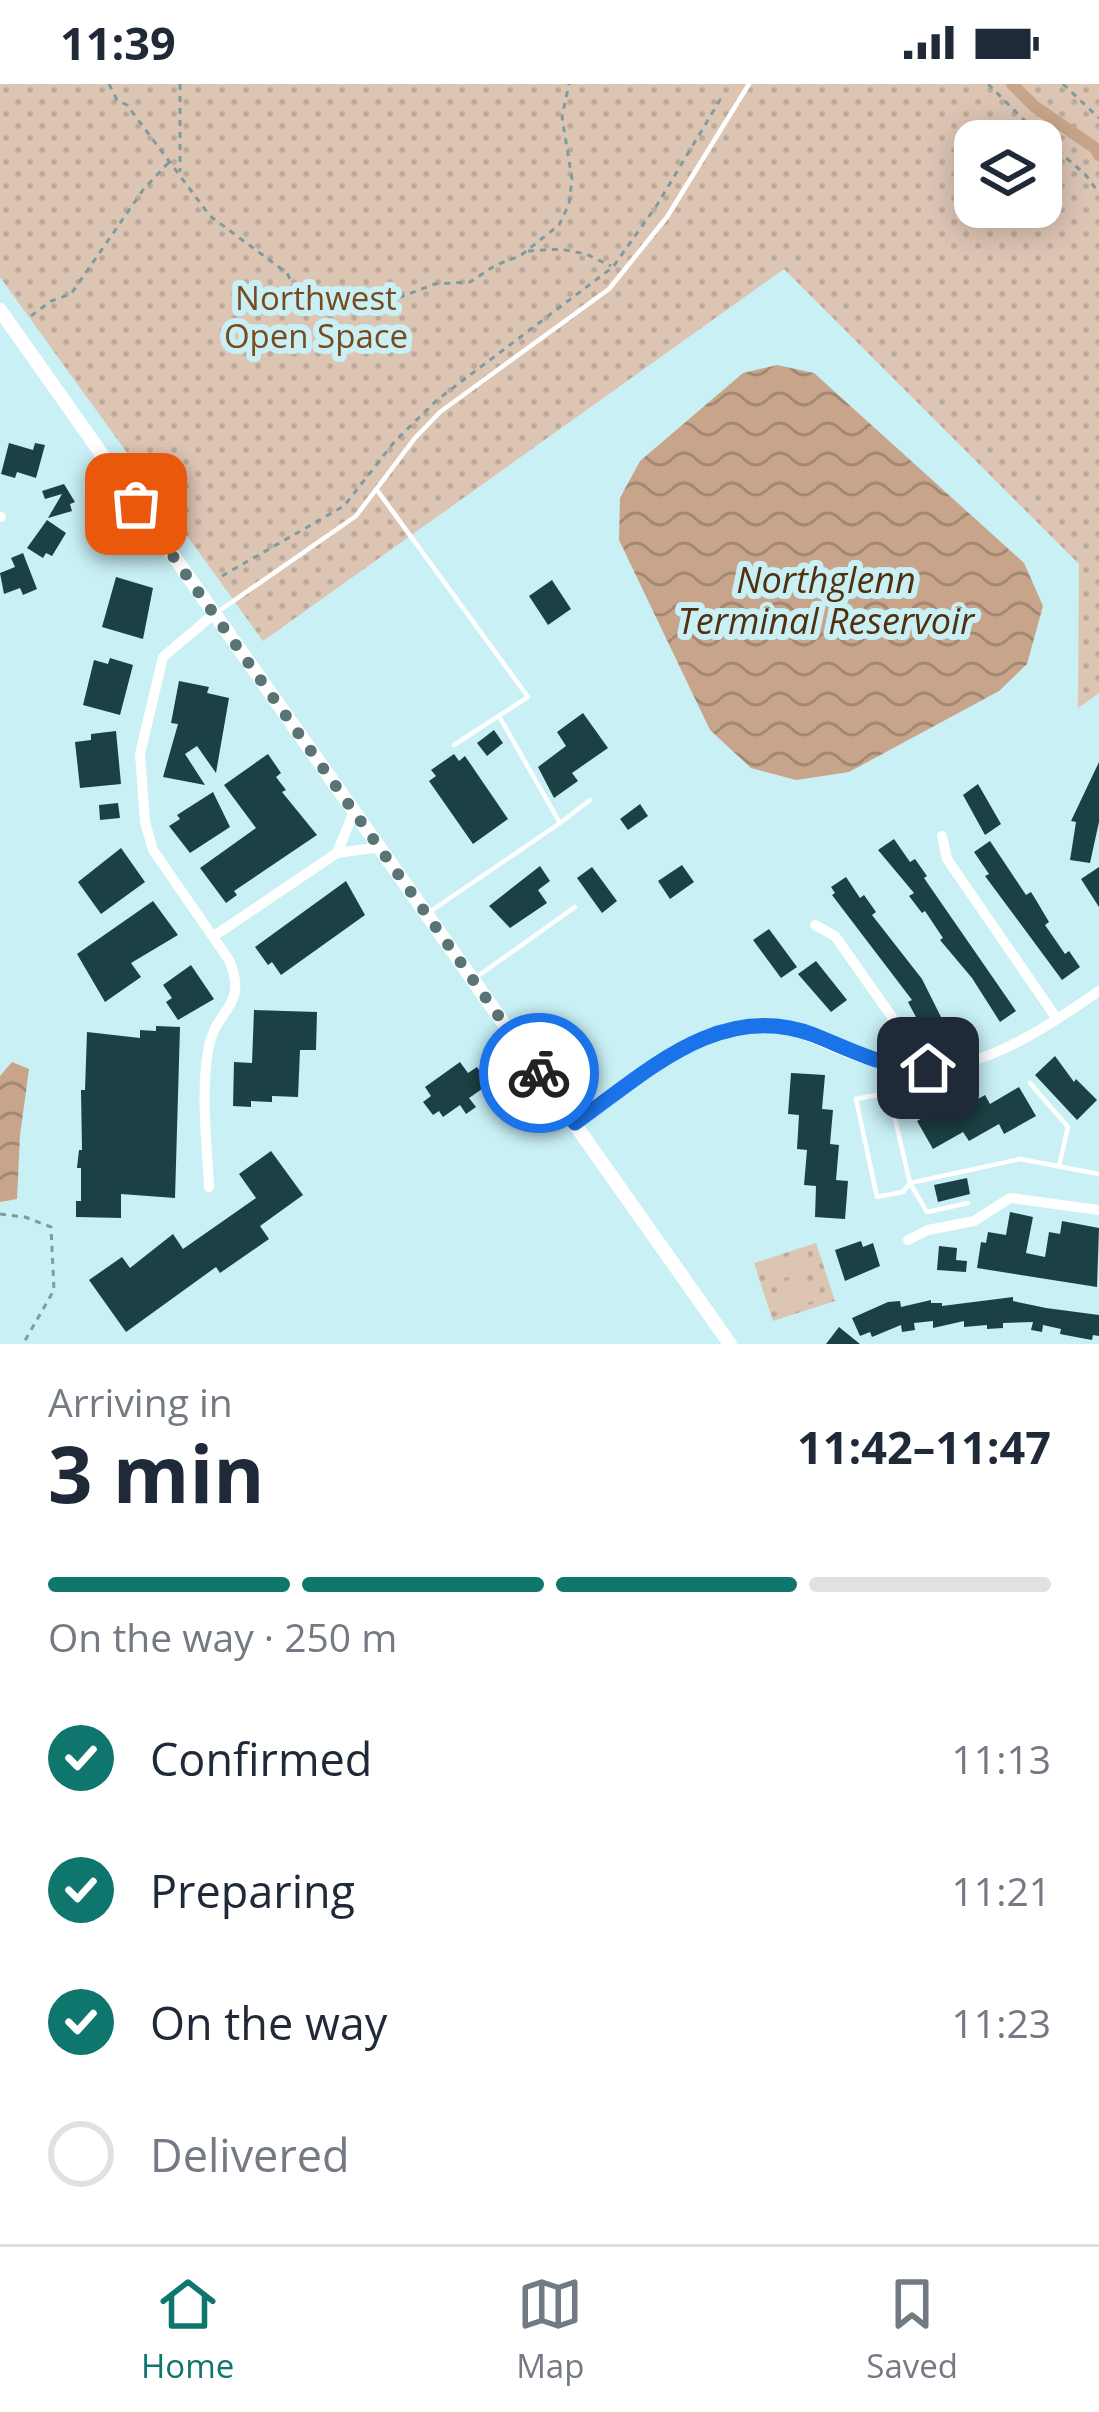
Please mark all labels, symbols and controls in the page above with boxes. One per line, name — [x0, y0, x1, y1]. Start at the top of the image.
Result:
text: 11:39 — [60, 12, 176, 73]
map controls — [954, 120, 1062, 228]
button: layers — [954, 120, 1062, 228]
park label: Northwest Open Space — [224, 275, 408, 358]
pin — [85, 453, 187, 555]
icon: bag — [103, 471, 169, 537]
water label: Northglenn Terminal Reservoir — [678, 555, 976, 645]
courier — [479, 1013, 599, 1133]
pin — [877, 1017, 979, 1119]
icon: home — [895, 1035, 961, 1101]
icon: bike — [506, 1040, 572, 1106]
text: Arriving in — [48, 1375, 233, 1428]
text: 11:42–11:47 — [797, 1416, 1051, 1477]
text: 3 min — [48, 1420, 265, 1526]
text: On the way · 250 m — [48, 1610, 397, 1663]
icon: check — [48, 1725, 114, 1791]
text: Confirmed — [150, 1728, 372, 1789]
text: 11:13 — [952, 1732, 1051, 1785]
icon: check — [48, 1857, 114, 1923]
text: Preparing — [150, 1860, 355, 1921]
text: 11:21 — [952, 1864, 1051, 1917]
icon: check — [48, 1989, 114, 2055]
text: On the way — [150, 1992, 387, 2053]
text: 11:23 — [952, 1996, 1051, 2049]
text: Delivered — [150, 2124, 350, 2185]
tab: Home — [141, 2271, 234, 2388]
tab: Map — [516, 2271, 584, 2388]
tab: Saved — [866, 2271, 958, 2388]

